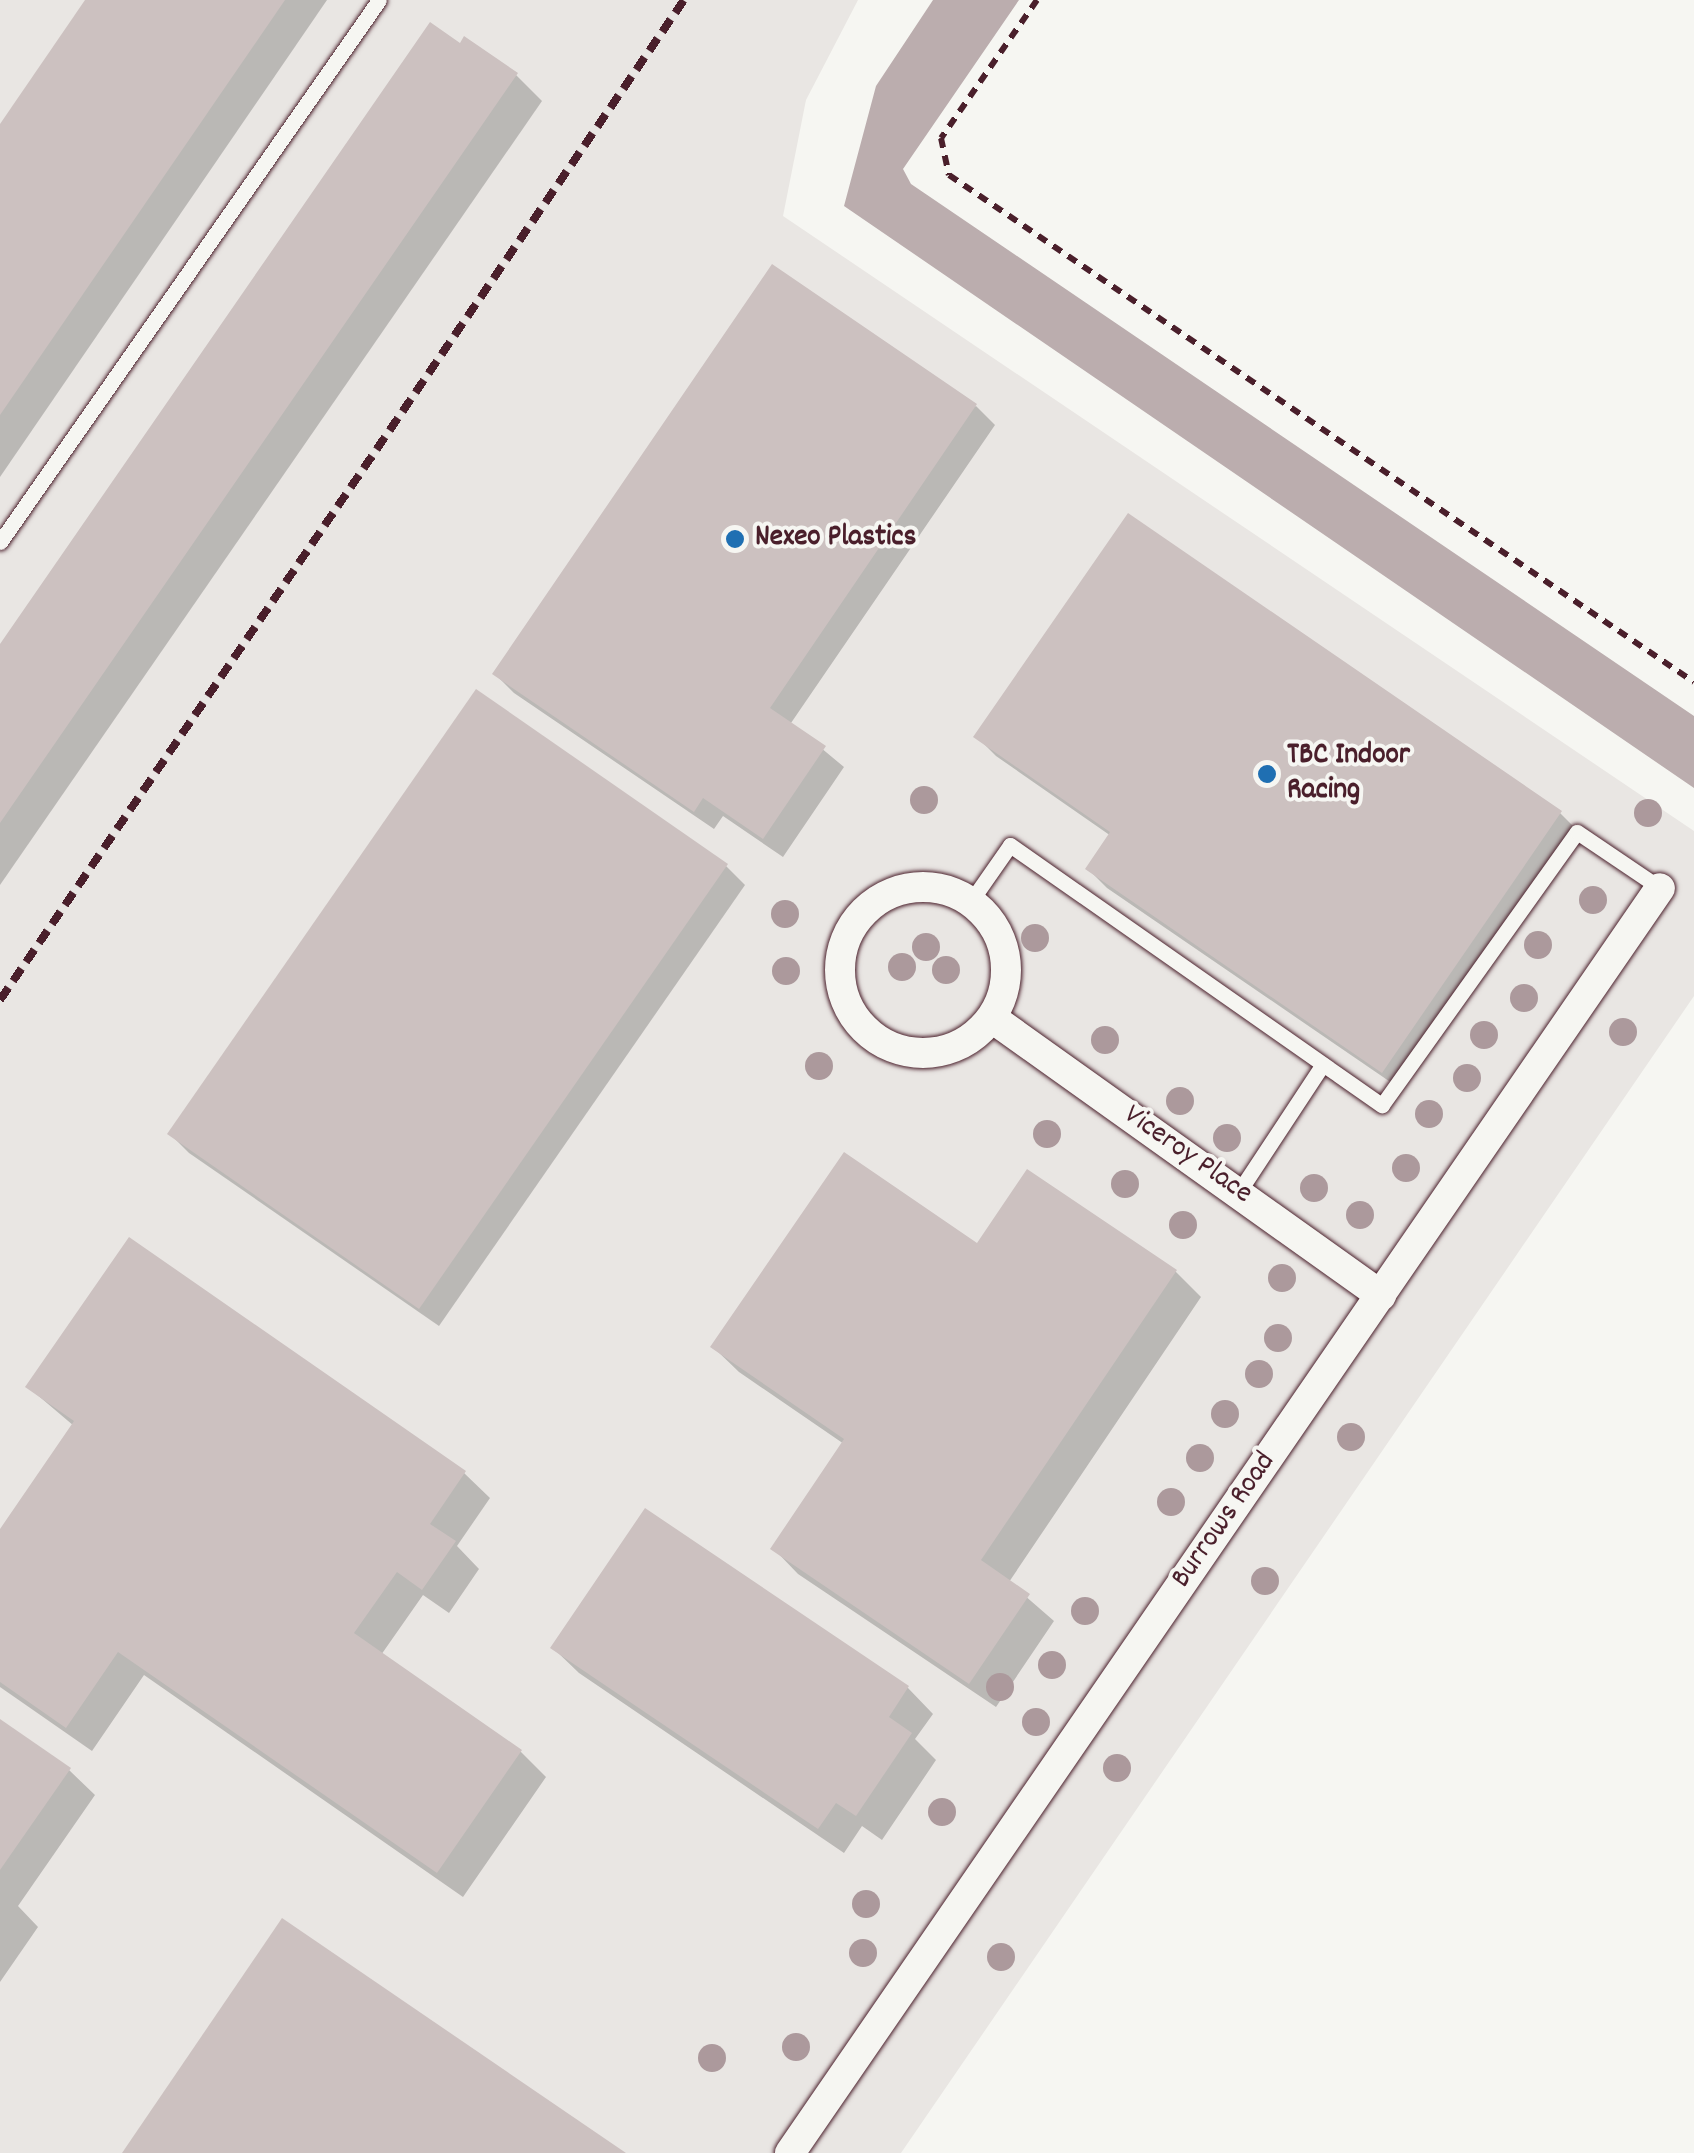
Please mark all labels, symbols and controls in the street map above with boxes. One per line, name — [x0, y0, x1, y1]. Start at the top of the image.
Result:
place label: Nexeo Plastics — [755, 521, 916, 557]
marker: Nexeo Plastics — [724, 528, 746, 550]
place label: TBC Indoor Racing — [1287, 739, 1410, 810]
marker: TBC Indoor Racing — [1256, 763, 1278, 785]
street label: Viceroy Place — [1116, 1099, 1258, 1213]
street label: Burrows Road — [1165, 1446, 1285, 1596]

